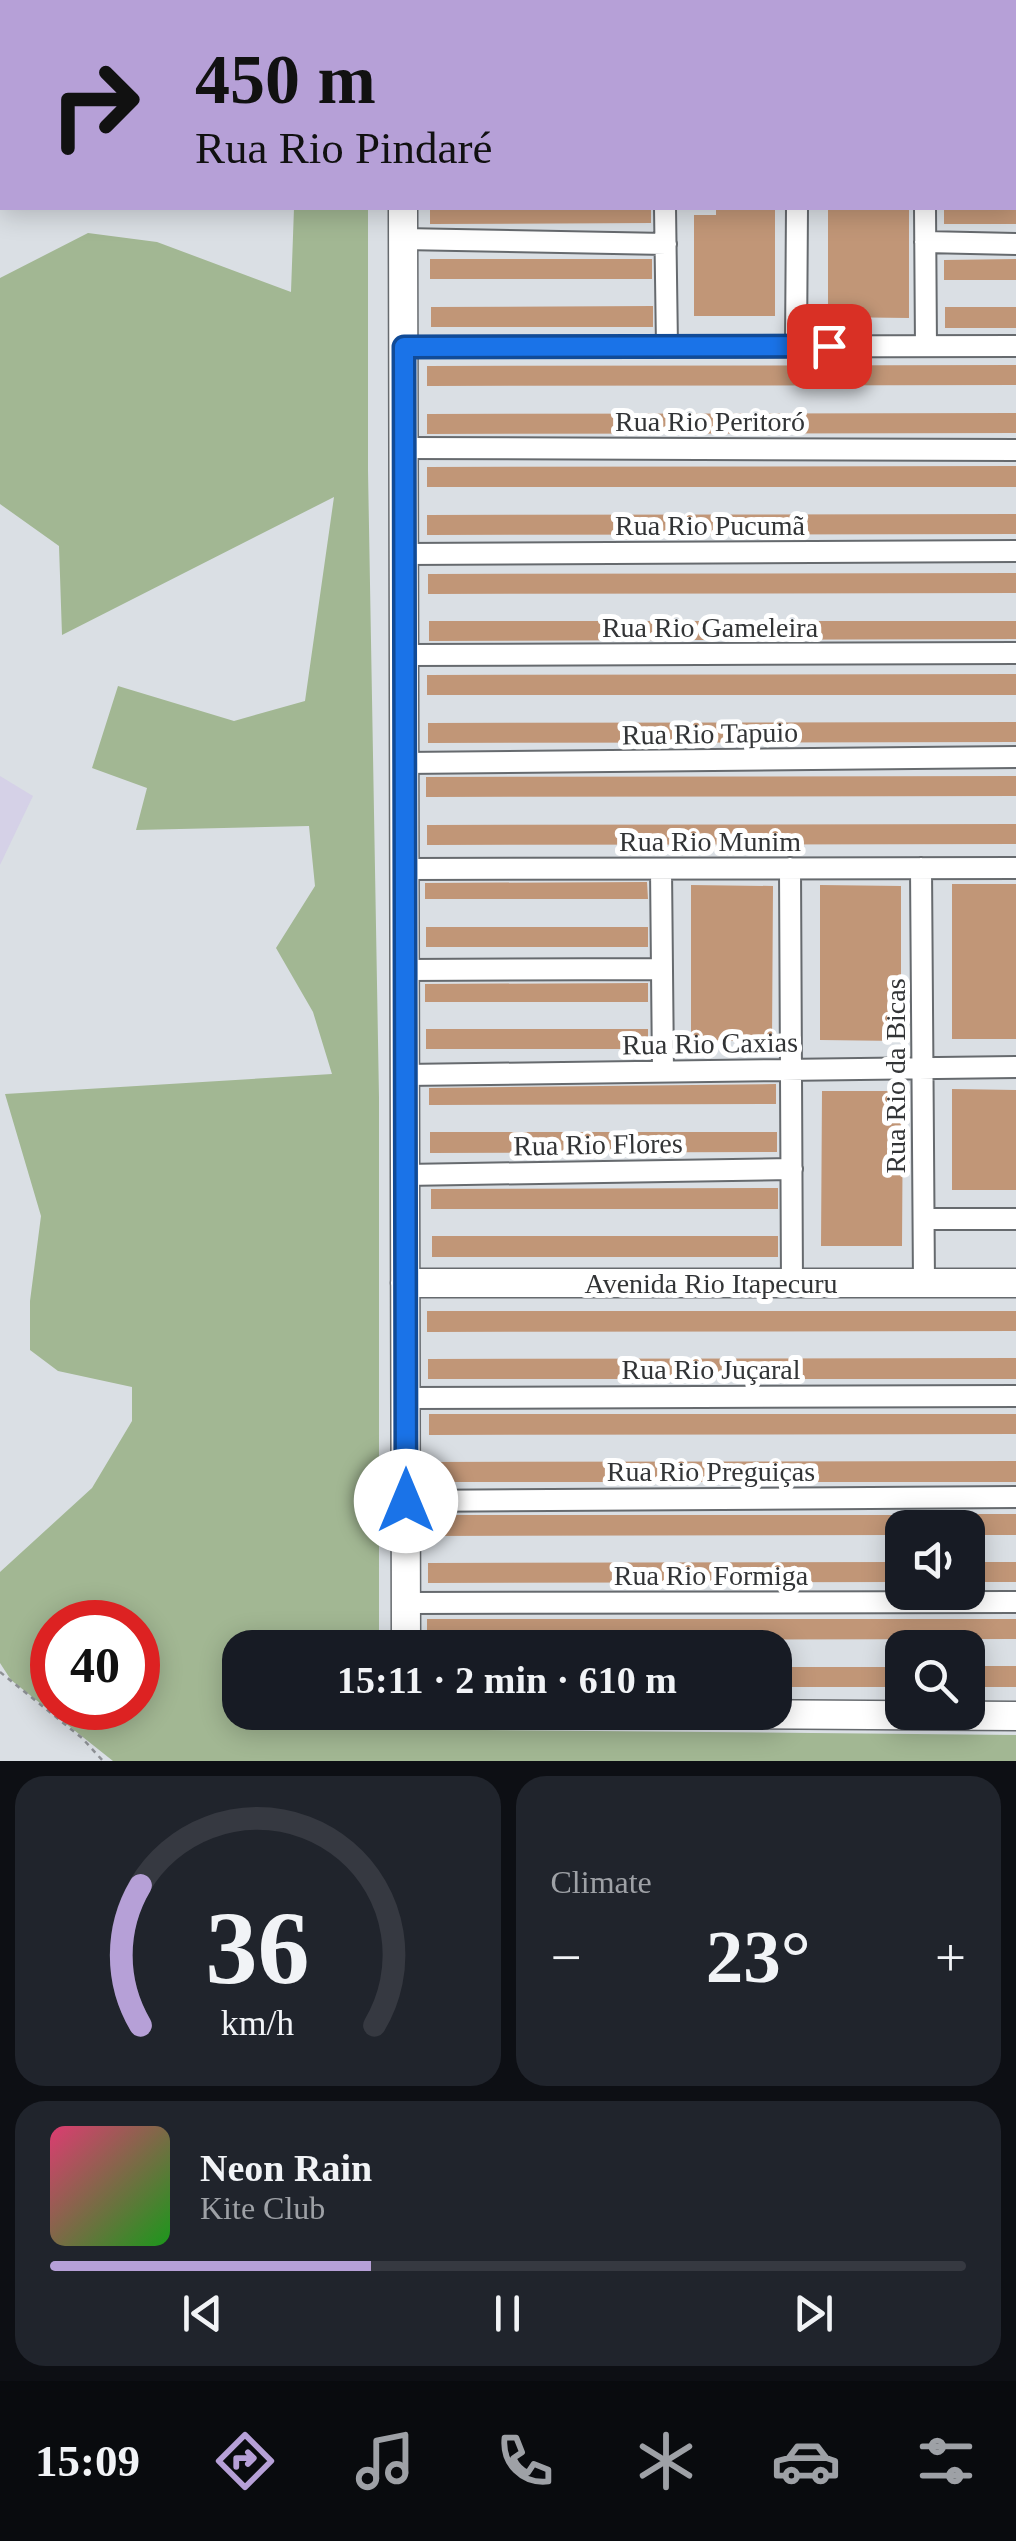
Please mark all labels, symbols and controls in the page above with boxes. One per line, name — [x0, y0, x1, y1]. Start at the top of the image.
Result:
icon: right — [30, 40, 160, 170]
text: 450 m — [195, 41, 376, 118]
text: Rua Rio Pindaré — [195, 123, 492, 173]
pin — [787, 304, 872, 389]
icon: arrive — [802, 319, 857, 374]
street label: Rua Rio Peritoró — [615, 406, 805, 437]
street label: Rua Rio Pucumã — [615, 510, 805, 541]
street label: Rua Rio Gameleira — [602, 612, 819, 643]
street label: Rua Rio Tapuio — [622, 716, 798, 751]
street label: Rua Rio Munim — [619, 826, 801, 857]
street label: Rua Rio da Bicas — [880, 978, 911, 1174]
street label: Rua Rio Caxias — [622, 1026, 798, 1061]
street label: Rua Rio Flores — [513, 1128, 683, 1161]
street label: Avenida Rio Itapecuru — [585, 1268, 837, 1299]
street label: Rua Rio Juçaral — [622, 1354, 801, 1385]
position arrow — [354, 1449, 458, 1553]
street label: Rua Rio Preguiças — [607, 1456, 815, 1487]
map controls — [885, 1510, 985, 1730]
button: sound — [885, 1510, 985, 1610]
street label: Rua Rio Formiga — [614, 1560, 809, 1591]
speed limit sign: 40 — [30, 1600, 160, 1730]
button: search — [885, 1630, 985, 1730]
text: 15:11 · 2 min · 610 m — [337, 1659, 677, 1701]
text: Climate — [551, 1864, 652, 1900]
text: 36 — [206, 1890, 310, 2005]
text: 23° — [706, 1915, 811, 1998]
text: − — [551, 1927, 582, 1988]
text: + — [935, 1927, 966, 1988]
text: km/h — [221, 2003, 295, 2043]
text: Neon Rain — [200, 2147, 372, 2189]
text: Kite Club — [200, 2190, 325, 2226]
icon: previous — [175, 2286, 230, 2341]
icon: pause — [480, 2286, 535, 2341]
icon: next — [786, 2286, 841, 2341]
icon: directions — [210, 2426, 280, 2496]
icon: music — [350, 2426, 420, 2496]
icon: phone — [490, 2426, 560, 2496]
icon: climate — [631, 2426, 701, 2496]
icon: car — [771, 2426, 841, 2496]
icon: filters — [911, 2426, 981, 2496]
text: 15:09 — [35, 2436, 140, 2486]

